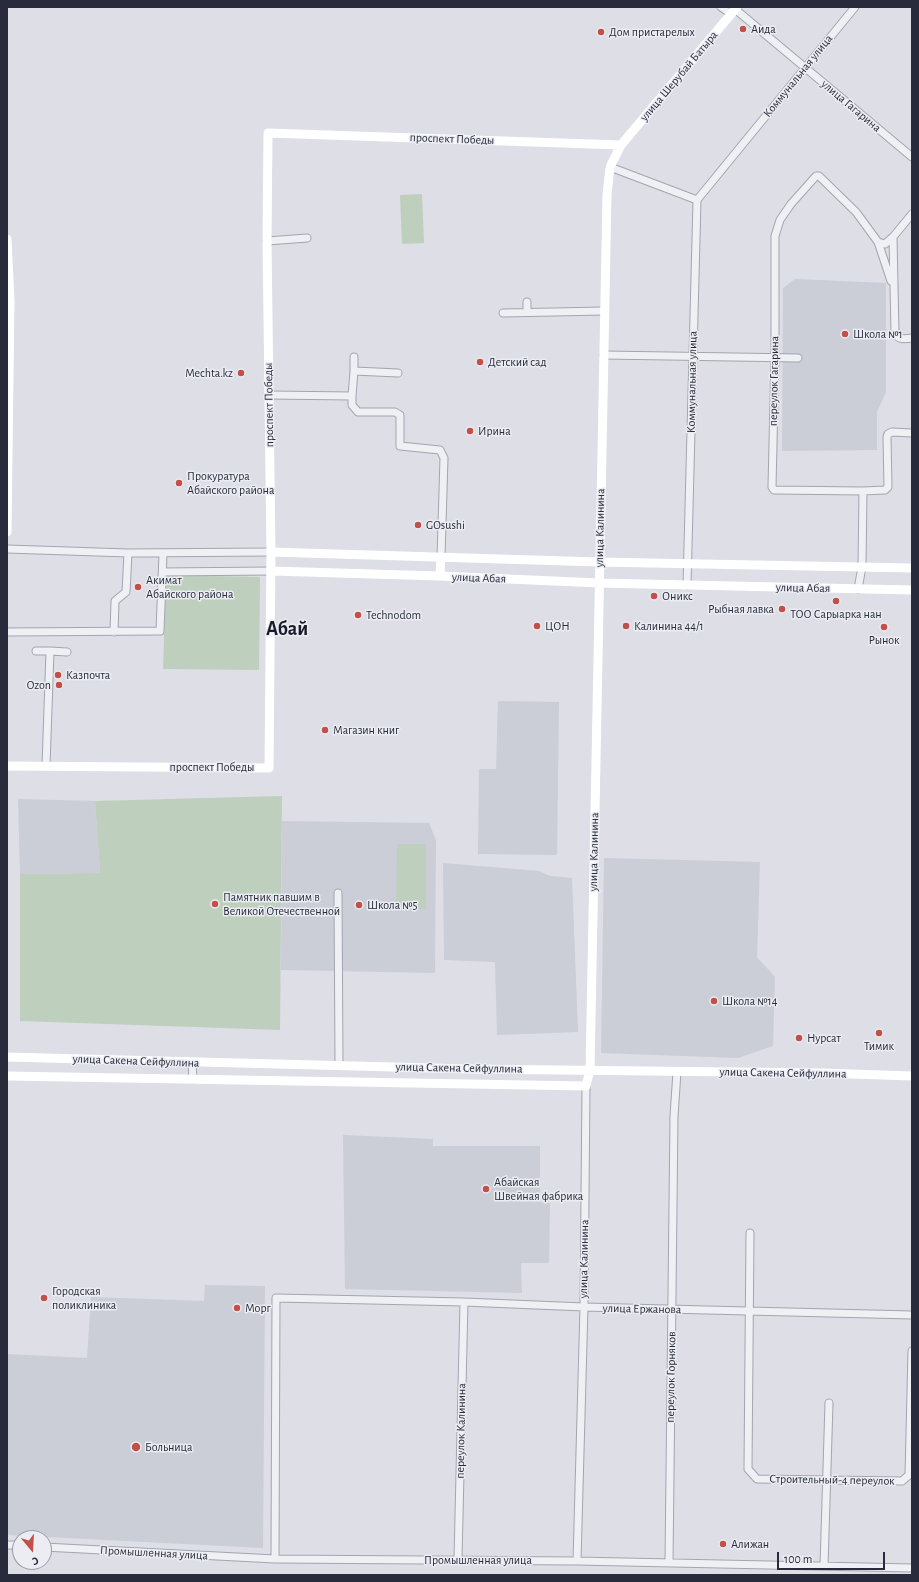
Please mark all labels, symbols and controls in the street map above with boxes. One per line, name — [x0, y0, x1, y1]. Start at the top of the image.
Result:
place label: Аида — [751, 22, 776, 36]
marker: Аида — [738, 24, 748, 34]
place label: Дом пристарелых — [609, 25, 695, 39]
marker: Дом пристарелых — [596, 27, 606, 37]
street label: улица Шерубай Батыра — [637, 28, 721, 124]
street label: Коммунальная улица — [760, 32, 836, 120]
street label: улица Гагарина — [818, 77, 884, 135]
street label: проспект Победы — [409, 130, 495, 148]
place label: Школа №1 — [853, 327, 903, 341]
marker: Школа №1 — [840, 329, 850, 339]
street label: Коммунальная улица — [684, 331, 700, 433]
street label: переулок Гагарина — [766, 336, 782, 426]
place label: Детский сад — [488, 355, 547, 369]
marker: Детский сад — [475, 357, 485, 367]
street label: проспект Победы — [261, 362, 277, 448]
place label: Mechta.kz — [185, 366, 233, 380]
marker: Mechta.kz — [236, 368, 246, 378]
place label: Ирина — [478, 424, 511, 438]
marker: Ирина — [465, 426, 475, 436]
place label: Прокуратура Абайского района — [187, 469, 274, 497]
marker: Прокуратура Абайского района — [174, 478, 184, 488]
street label: улица Калинина — [592, 488, 608, 568]
place label: GOsushi — [426, 518, 465, 532]
marker: GOsushi — [413, 520, 423, 530]
street label: улица Абая — [452, 570, 506, 586]
place label: Акимат Абайского района — [146, 573, 233, 601]
street label: улица Абая — [776, 580, 830, 596]
marker: Акимат Абайского района — [133, 582, 143, 592]
place label: Оникс — [662, 589, 693, 603]
marker: Оникс — [649, 591, 659, 601]
marker: ТОО Сарыарка нан — [831, 596, 841, 606]
place label: Рыбная лавка — [708, 602, 774, 616]
marker: Рыбная лавка — [777, 604, 787, 614]
place label: ТОО Сарыарка нан — [790, 607, 882, 621]
place label: Technodom — [366, 608, 421, 622]
marker: Technodom — [353, 610, 363, 620]
district label: Абай — [266, 617, 308, 641]
place label: ЦОН — [545, 619, 570, 633]
place label: Калинина 44/1 — [634, 619, 704, 633]
marker: ЦОН — [532, 621, 542, 631]
marker: Калинина 44/1 — [621, 621, 631, 631]
marker: Рынок — [879, 622, 889, 632]
place label: Рынок — [868, 633, 900, 647]
place label: Казпочта — [66, 668, 110, 682]
marker: Казпочта — [53, 670, 63, 680]
place label: Ozon — [27, 678, 51, 692]
marker: Ozon — [54, 680, 64, 690]
place label: Магазин книг — [333, 723, 399, 737]
marker: Магазин книг — [320, 725, 330, 735]
street label: проспект Победы — [170, 760, 254, 774]
street label: улица Калинина — [586, 812, 602, 892]
place label: Памятник павшим в Великой Отечественной — [223, 890, 340, 918]
place label: Школа №5 — [367, 898, 418, 912]
marker: Памятник павшим в Великой Отечественной — [210, 899, 220, 909]
marker: Школа №5 — [354, 900, 364, 910]
place label: Школа №14 — [722, 994, 778, 1008]
marker: Школа №14 — [709, 996, 719, 1006]
marker: Тимик — [874, 1028, 884, 1038]
place label: Нурсат — [807, 1031, 841, 1045]
marker: Нурсат — [794, 1033, 804, 1043]
place label: Тимик — [864, 1039, 894, 1053]
street label: улица Сакена Сейфуллина — [72, 1052, 200, 1070]
street label: улица Сакена Сейфуллина — [395, 1060, 523, 1076]
street label: улица Сакена Сейфуллина — [719, 1065, 847, 1081]
place label: Абайская Швейная фабрика — [494, 1175, 583, 1203]
marker: Абайская Швейная фабрика — [481, 1184, 491, 1194]
street label: улица Калинина — [576, 1219, 592, 1299]
place label: Городская поликлиника — [52, 1284, 116, 1312]
marker: Городская поликлиника — [39, 1293, 49, 1303]
place label: Морг — [245, 1301, 271, 1315]
street label: улица Ержанова — [602, 1301, 682, 1317]
marker: Морг — [232, 1303, 242, 1313]
street label: переулок Горняков — [663, 1331, 679, 1423]
street label: переулок Калинина — [453, 1383, 469, 1479]
place label: Больница — [145, 1440, 193, 1454]
marker: Больница — [130, 1441, 142, 1453]
street label: Строительный-4 переулок — [769, 1472, 895, 1488]
north arrow — [12, 1530, 52, 1570]
place label: Алижан — [731, 1537, 769, 1551]
marker: Алижан — [718, 1539, 728, 1549]
street label: Промышленная улица — [100, 1543, 208, 1563]
scale bar — [779, 1544, 887, 1570]
street label: Промышленная улица — [424, 1553, 532, 1567]
text: 100 m — [784, 1553, 812, 1565]
text: С — [31, 1555, 40, 1567]

